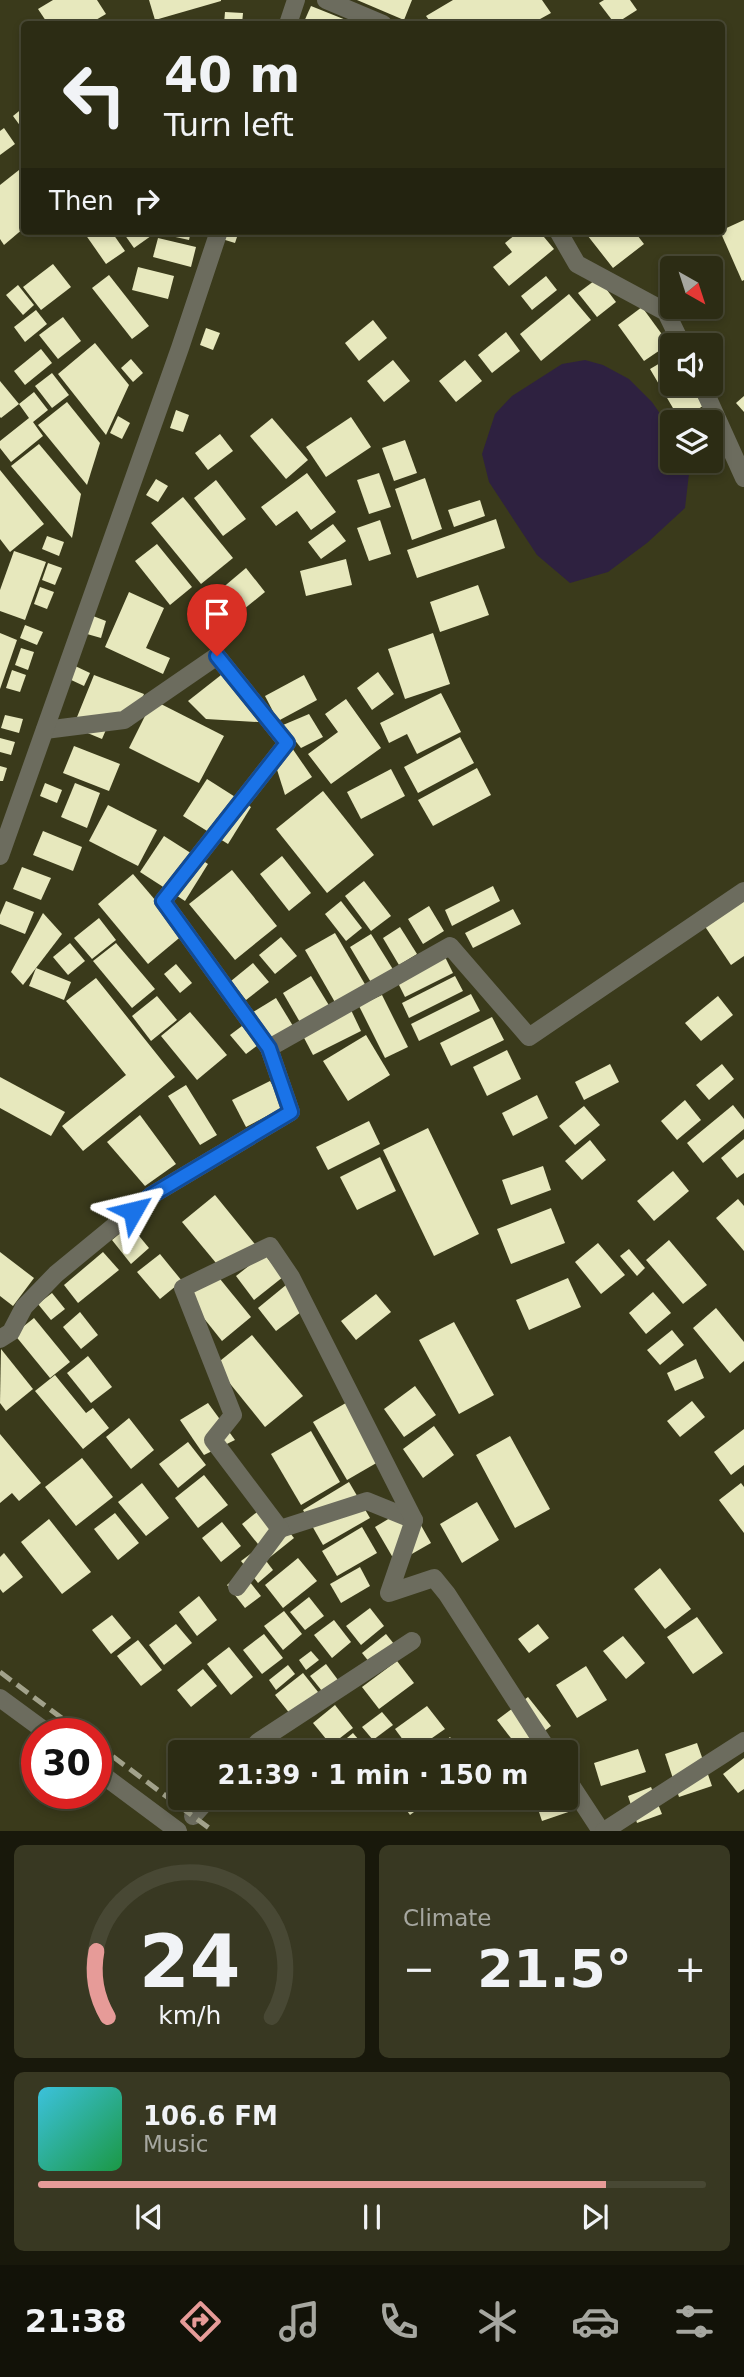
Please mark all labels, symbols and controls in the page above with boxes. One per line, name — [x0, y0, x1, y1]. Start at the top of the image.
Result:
text: 40 m — [164, 47, 300, 104]
icon: left — [49, 49, 140, 140]
text: Turn left — [164, 106, 294, 144]
icon: right — [128, 182, 166, 220]
text: Then — [49, 186, 114, 216]
north arrow — [660, 256, 723, 318]
map controls — [660, 256, 723, 473]
button: sound — [660, 333, 723, 396]
button: layers — [660, 410, 723, 473]
pin — [187, 584, 247, 656]
icon: arrive — [198, 595, 236, 633]
position arrow — [96, 1174, 170, 1248]
speed limit sign: 30 — [21, 1718, 112, 1809]
text: 21:39 · 1 min · 150 m — [218, 1760, 528, 1790]
text: Climate — [403, 1905, 492, 1931]
text: 24 — [139, 1920, 240, 2005]
text: 21.5° — [477, 1939, 632, 1999]
text: − — [403, 1947, 435, 1991]
text: + — [674, 1947, 706, 1991]
text: km/h — [158, 2001, 221, 2030]
text: 106.6 FM — [143, 2101, 278, 2131]
text: Music — [143, 2131, 208, 2157]
icon: previous — [130, 2198, 168, 2236]
icon: pause — [353, 2198, 391, 2236]
icon: next — [576, 2198, 614, 2236]
icon: directions — [176, 2297, 225, 2346]
icon: music — [275, 2297, 324, 2346]
icon: phone — [374, 2297, 423, 2346]
icon: climate — [473, 2297, 522, 2346]
icon: car — [571, 2297, 620, 2346]
icon: filters — [670, 2297, 719, 2346]
text: 21:38 — [25, 2302, 127, 2340]

